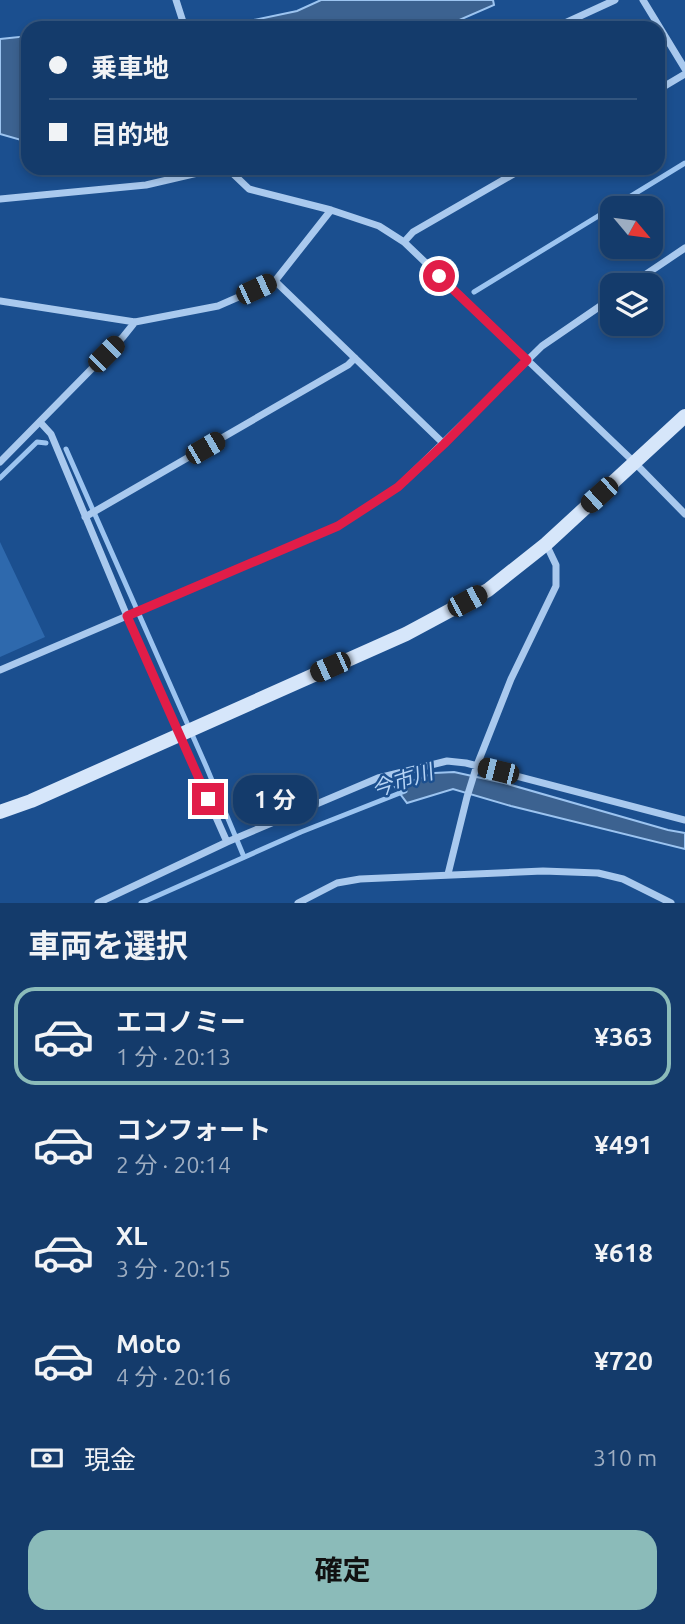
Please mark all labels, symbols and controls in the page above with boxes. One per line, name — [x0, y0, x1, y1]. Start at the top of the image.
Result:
text: 乗車地 — [91, 53, 169, 82]
text: 目的地 — [91, 120, 169, 149]
north arrow — [600, 196, 663, 259]
map controls — [600, 196, 663, 336]
route start — [423, 260, 455, 292]
car — [233, 271, 280, 307]
button: layers — [600, 273, 663, 336]
car — [84, 332, 129, 376]
car — [182, 428, 229, 468]
car — [577, 473, 622, 517]
car — [444, 582, 491, 620]
car — [307, 649, 354, 685]
car — [476, 756, 521, 786]
water label: 今市川 — [368, 758, 438, 801]
callout: 1 分 — [232, 774, 316, 824]
route end — [192, 783, 224, 815]
text: 1 分 — [254, 787, 296, 812]
text: 車両を選択 — [28, 927, 188, 963]
icon: car — [32, 1005, 95, 1068]
text: エコノミー — [116, 1007, 246, 1036]
text: ¥363 — [594, 1022, 653, 1051]
text: 1 分 · 20:13 — [116, 1044, 231, 1069]
icon: car — [32, 1113, 95, 1176]
text: コンフォート — [116, 1115, 271, 1144]
text: ¥491 — [594, 1130, 653, 1159]
text: 2 分 · 20:14 — [116, 1152, 231, 1177]
icon: car — [32, 1221, 95, 1284]
text: XL — [116, 1221, 147, 1250]
text: ¥618 — [594, 1238, 653, 1267]
text: 3 分 · 20:15 — [116, 1256, 231, 1281]
icon: car — [32, 1329, 95, 1392]
text: Moto — [116, 1329, 181, 1358]
text: ¥720 — [594, 1346, 653, 1375]
text: 4 分 · 20:16 — [116, 1364, 231, 1389]
icon: cash — [28, 1439, 66, 1477]
text: 現金 — [84, 1445, 136, 1474]
text: 310 m — [593, 1445, 657, 1470]
button: 確定 — [28, 1530, 657, 1610]

